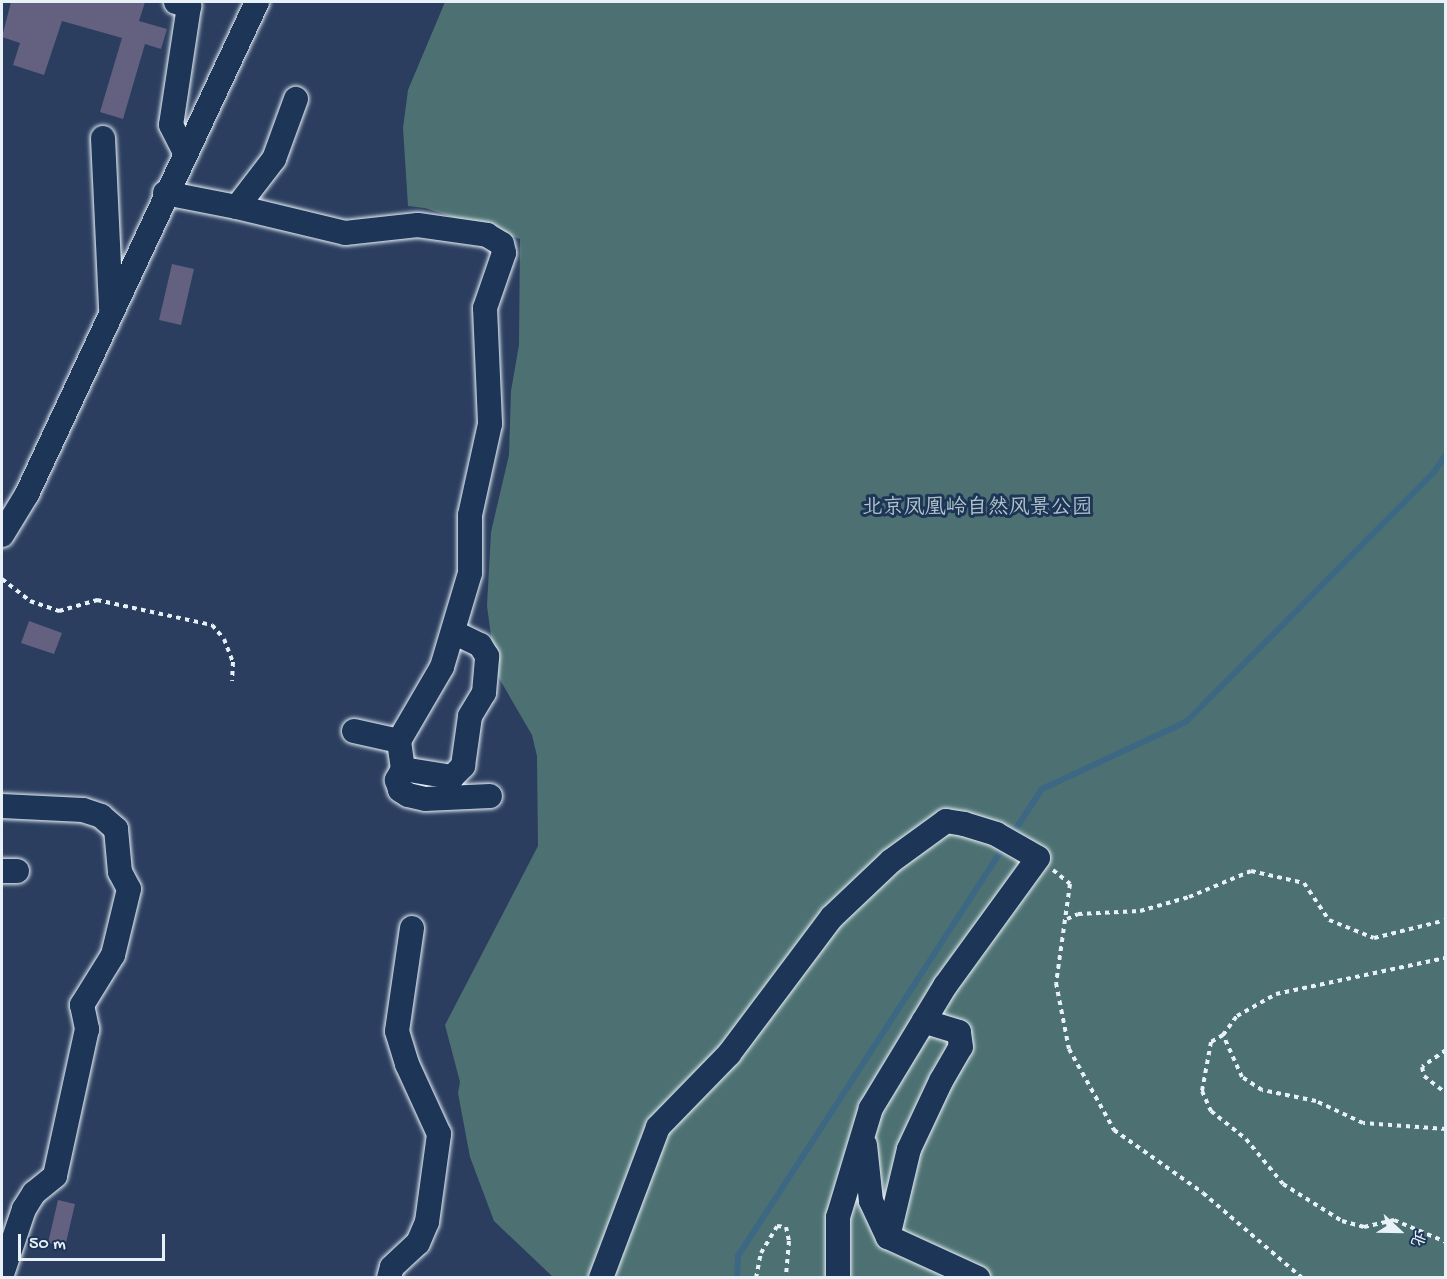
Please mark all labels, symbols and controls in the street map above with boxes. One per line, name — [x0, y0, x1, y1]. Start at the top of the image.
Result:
park label: 北京凤凰岭自然风景公园 — [862, 497, 1092, 523]
north arrow — [1369, 1201, 1429, 1261]
scale bar — [21, 1222, 168, 1260]
text: 北 — [1404, 1227, 1428, 1249]
text: 50 m — [29, 1234, 66, 1255]

